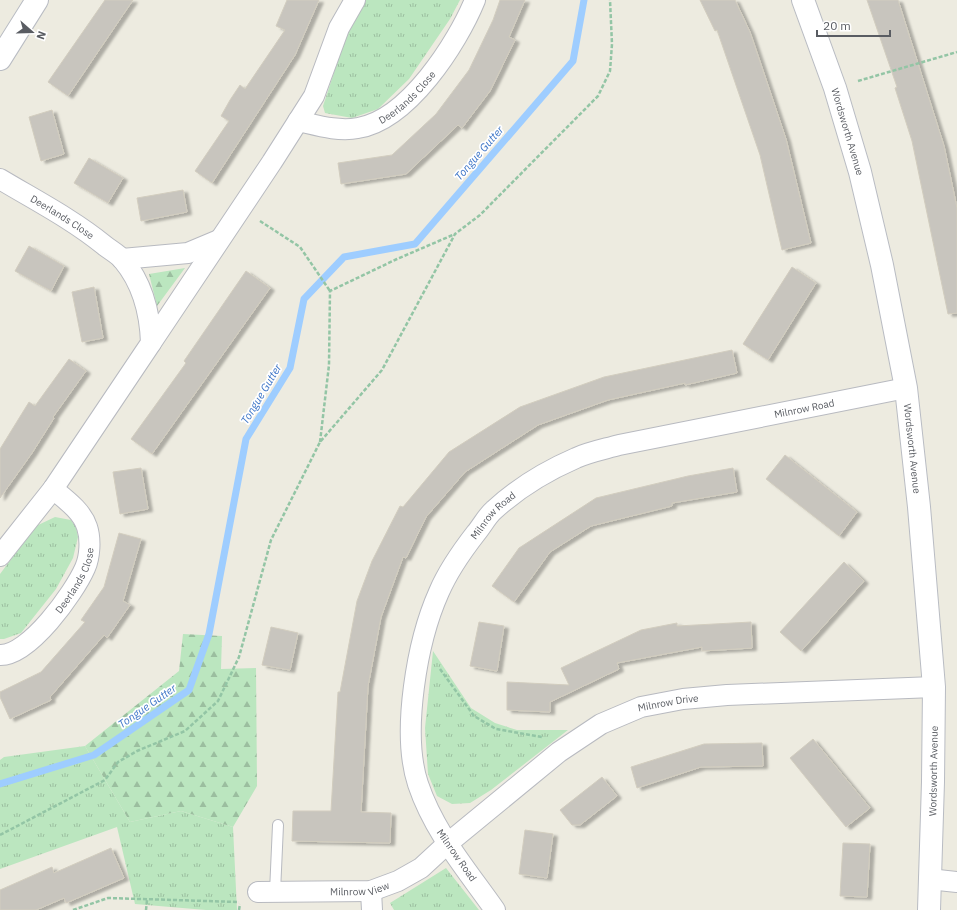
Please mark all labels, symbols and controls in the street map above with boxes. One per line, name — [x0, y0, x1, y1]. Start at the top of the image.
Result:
north arrow — [12, 12, 52, 52]
scale bar — [817, 12, 890, 38]
text: 20 m — [823, 18, 851, 33]
text: N — [33, 29, 49, 42]
street label: Deerlands Close — [376, 68, 439, 127]
street label: Wordsworth Avenue — [828, 86, 867, 177]
water label: Tongue Gutter — [452, 122, 507, 183]
street label: Deerlands Close — [28, 192, 97, 243]
water label: Tongue Gutter — [238, 361, 285, 427]
street label: Milnrow Road — [773, 396, 836, 421]
street label: Wordsworth Avenue — [901, 403, 924, 495]
street label: Milnrow Road — [468, 489, 518, 542]
street label: Deerlands Close — [52, 547, 96, 616]
water label: Tongue Gutter — [115, 680, 180, 731]
street label: Milnrow Drive — [637, 692, 700, 714]
street label: Wordsworth Avenue — [926, 725, 941, 816]
street label: Milnrow Road — [434, 826, 479, 884]
street label: Milnrow View — [330, 879, 392, 899]

